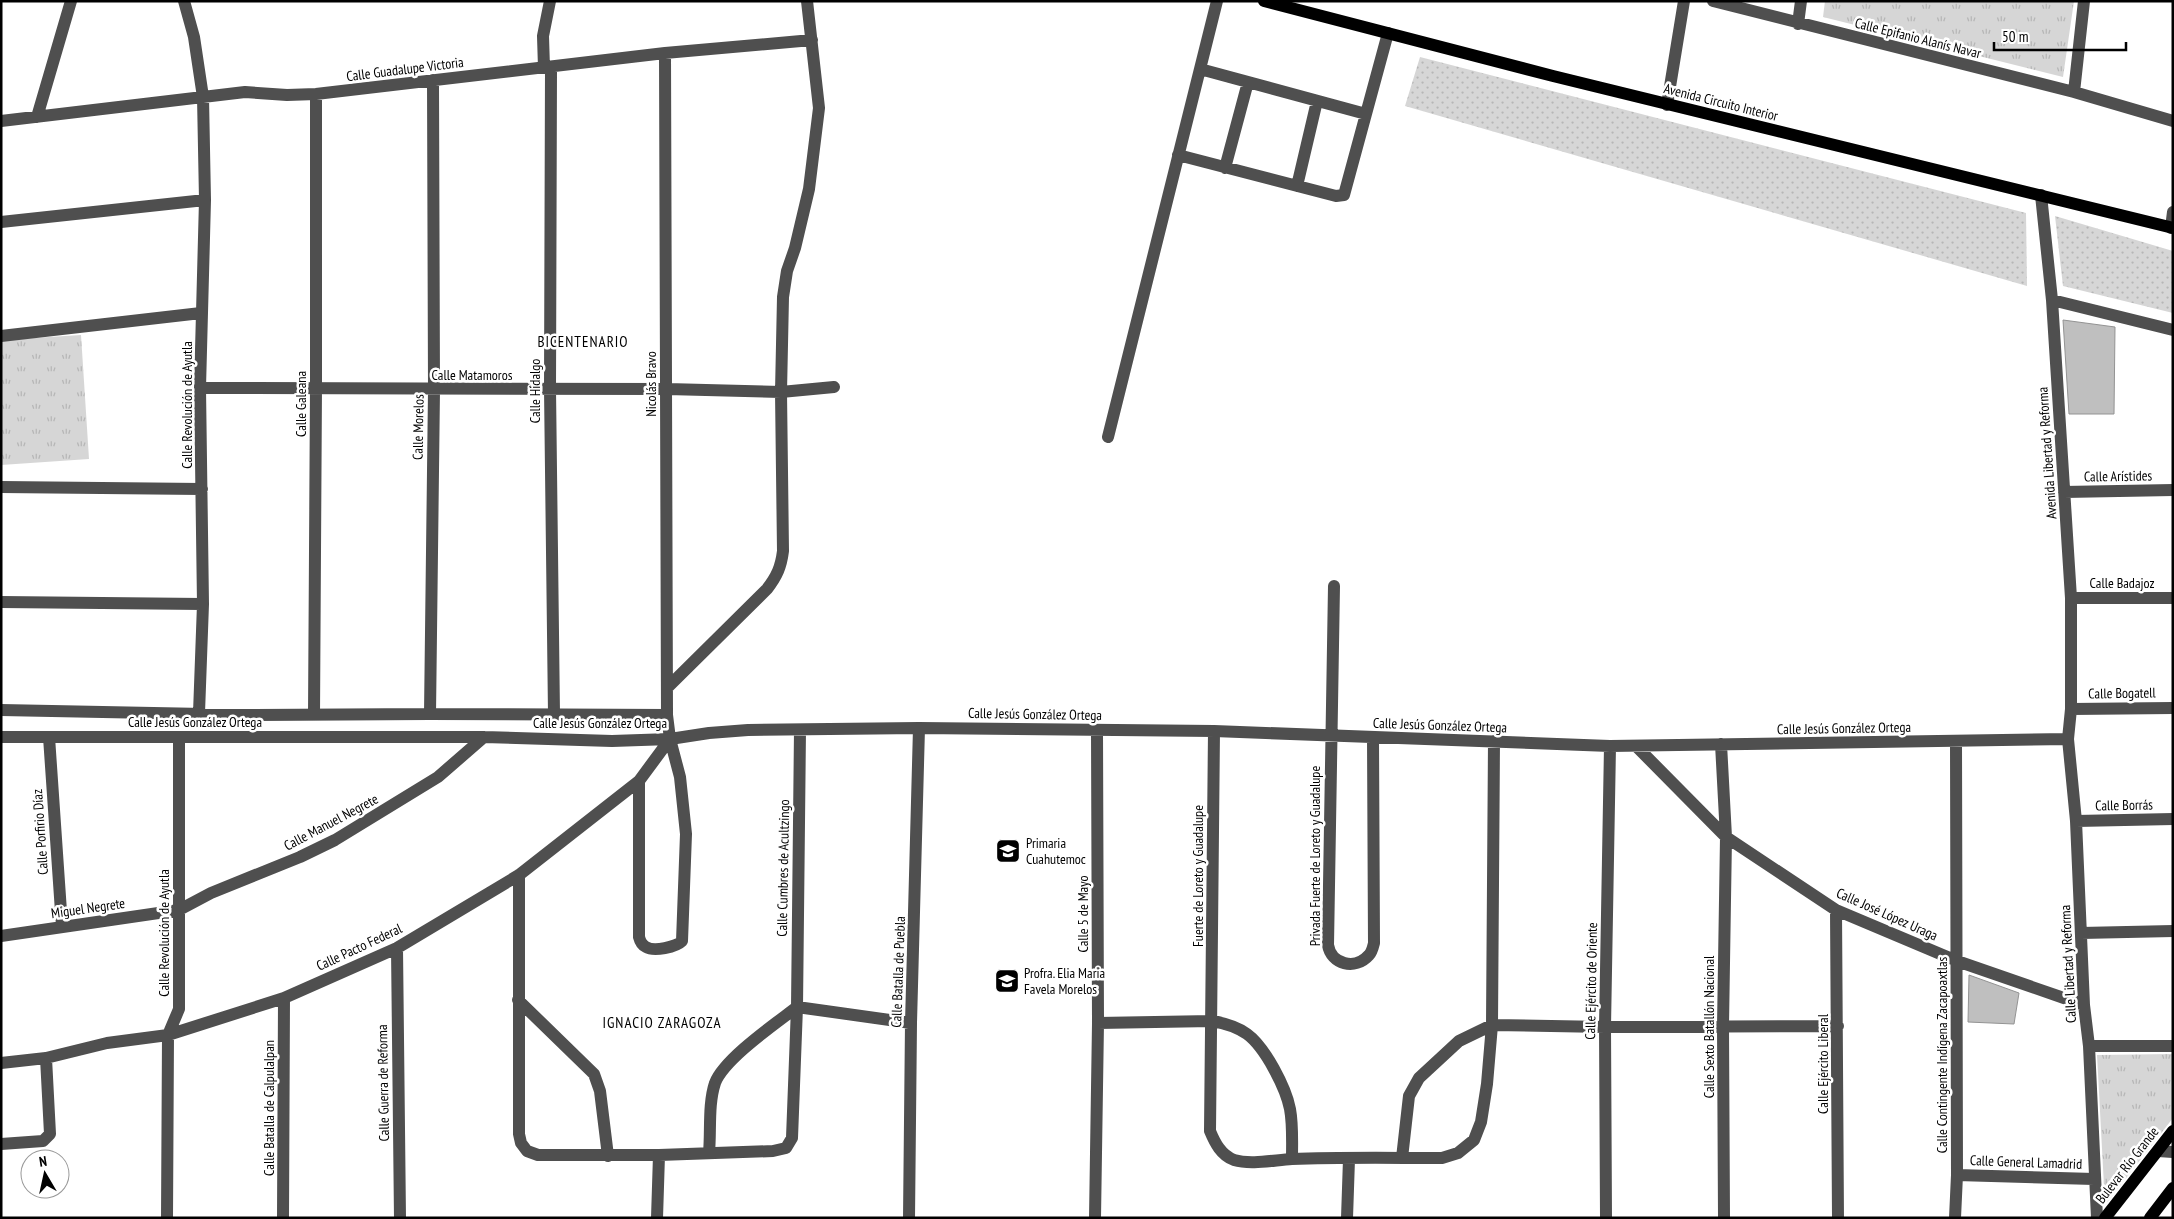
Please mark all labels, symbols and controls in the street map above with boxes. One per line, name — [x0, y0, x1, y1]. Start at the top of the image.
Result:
street label: Calle Epifanio Alanís Navar — [1853, 14, 1983, 62]
scale bar — [1994, 20, 2126, 52]
text: 50 m — [2002, 27, 2028, 46]
street label: Calle Guadalupe Victoria — [345, 53, 465, 85]
street label: Avenida Circuito Interior — [1662, 79, 1780, 125]
district label: BICENTENARIO — [537, 332, 629, 351]
street label: Calle Revolución de Ayutla — [178, 341, 196, 469]
street label: Nicolás Bravo — [642, 351, 660, 417]
street label: Calle Hidalgo — [526, 359, 544, 423]
street label: Calle Matamoros — [432, 366, 513, 384]
street label: Calle Galeana — [292, 371, 310, 437]
street label: Avenida Libertad y Reforma — [2033, 386, 2061, 520]
street label: Calle Morelos — [408, 394, 428, 460]
street label: Calle Arístides — [2084, 466, 2153, 486]
street label: Calle Badajoz — [2090, 574, 2154, 592]
street label: Calle Bogatell — [2088, 683, 2157, 703]
street label: Calle Jesús González Ortega — [968, 704, 1102, 724]
street label: Calle Jesús González Ortega — [128, 713, 262, 731]
street label: Calle Jesús González Ortega — [533, 714, 667, 732]
street label: Calle Jesús González Ortega — [1373, 714, 1507, 736]
street label: Calle Jesús González Ortega — [1777, 718, 1911, 738]
street label: Privada Fuerte de Loreto y Guadalupe — [1306, 766, 1324, 946]
street label: Calle Porfirio Díaz — [28, 789, 52, 875]
street label: Calle Manuel Negrete — [281, 789, 381, 854]
street label: Calle Borrás — [2095, 795, 2153, 815]
street label: Calle Cumbres de Acultzingo — [773, 799, 793, 937]
street label: Fuerte de Loreto y Guadalupe — [1189, 805, 1207, 947]
place label: Primaria Cuahutemoc — [1026, 834, 1086, 868]
school or university icon: Primaria Cuahutemoc — [995, 838, 1021, 864]
street label: Calle Revolución de Ayutla — [155, 869, 173, 997]
street label: Calle 5 de Mayo — [1074, 875, 1092, 953]
street label: Calle José López Uraga — [1834, 884, 1940, 944]
street label: Miguel Negrete — [50, 894, 126, 922]
street label: Calle Libertad y Reforma — [2056, 904, 2080, 1024]
street label: Calle Batalla de Puebla — [887, 916, 909, 1028]
street label: Calle Pacto Federal — [313, 919, 405, 975]
street label: Calle Ejército de Oriente — [1581, 922, 1601, 1040]
street label: Calle Sexto Batallón Nacional — [1700, 955, 1718, 1098]
street label: Calle Contingente Indígena Zacapoaxtlas — [1933, 956, 1951, 1153]
place label: Profra. Elia Maria Favela Morelos — [1024, 964, 1105, 998]
school or university icon: Profra. Elia Maria Favela Morelos — [994, 968, 1020, 994]
district label: IGNACIO ZARAGOZA — [602, 1013, 722, 1032]
street label: Calle Ejército Liberal — [1814, 1013, 1832, 1114]
street label: Calle Guerra de Reforma — [373, 1024, 393, 1142]
street label: Calle Batalla de Calpulalpan — [260, 1040, 278, 1176]
street label: Bulevar Río Grande — [2091, 1123, 2163, 1207]
north arrow — [20, 1149, 70, 1199]
street label: Calle General Lamadrid — [1970, 1151, 2082, 1173]
text: N — [38, 1152, 48, 1171]

